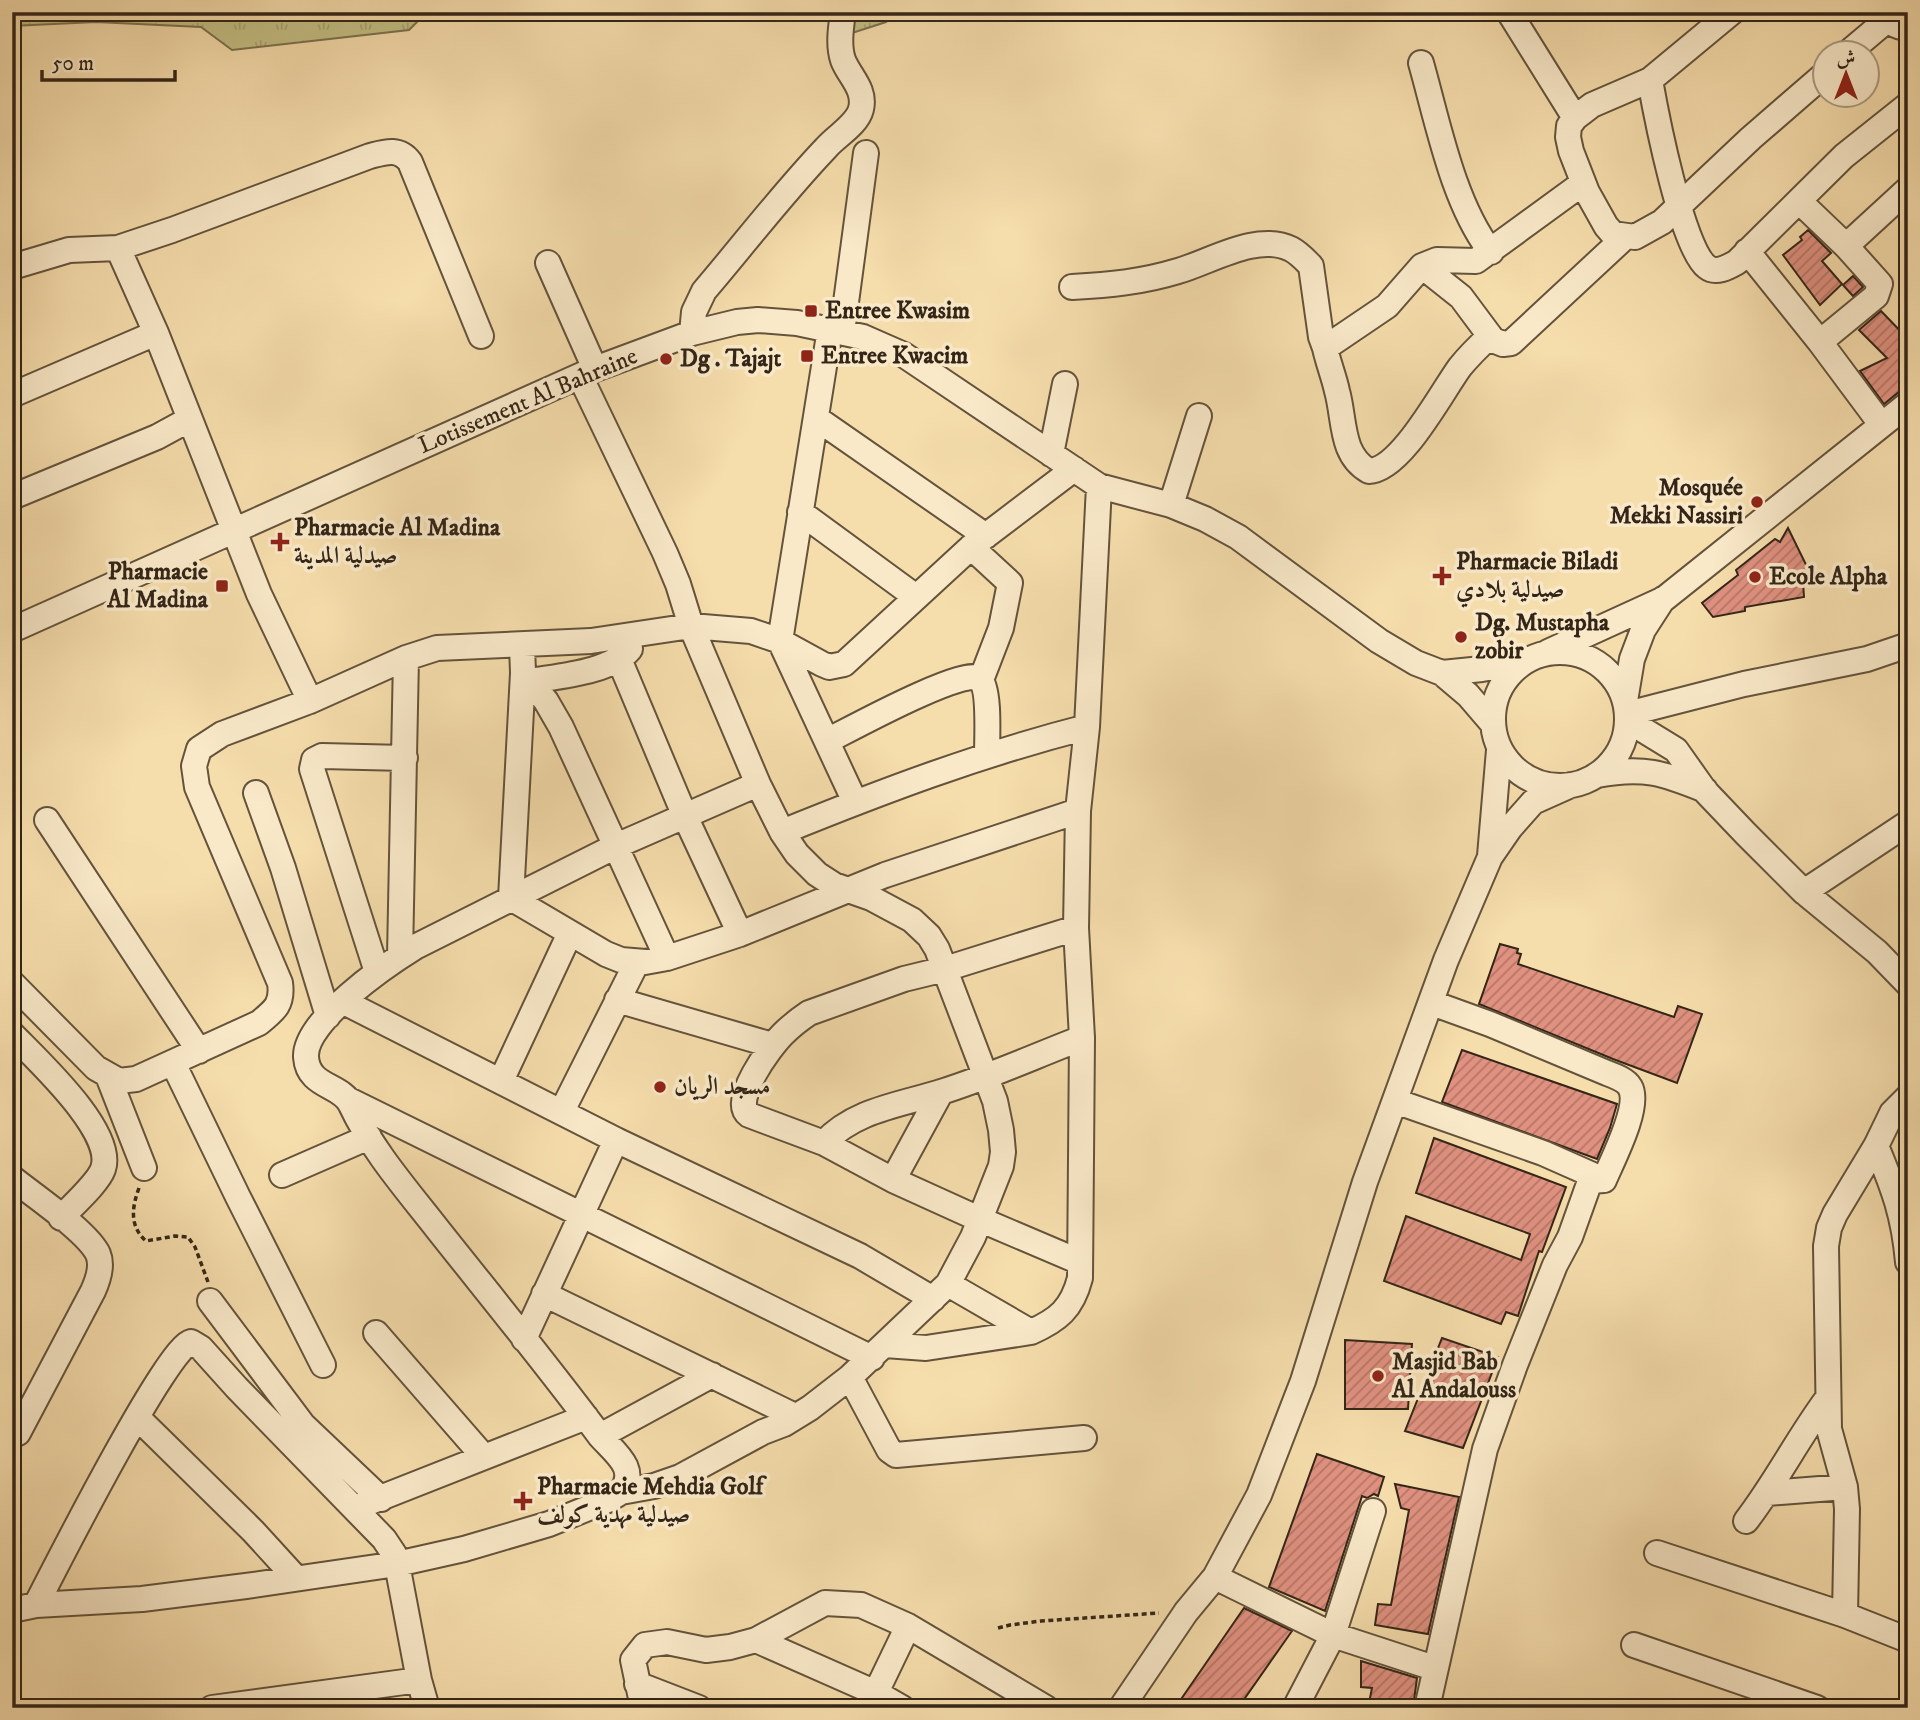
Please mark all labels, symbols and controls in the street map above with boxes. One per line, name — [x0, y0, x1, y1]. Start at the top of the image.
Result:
scale bar — [42, 38, 175, 82]
north arrow — [1812, 38, 1882, 108]
text: ش — [1837, 47, 1855, 70]
text: 50 m — [52, 51, 94, 77]
place label: Entree Kwasim — [825, 296, 970, 326]
marker: Entree Kwasim — [803, 303, 819, 319]
street label: Lotissement Al Bahraine — [414, 341, 642, 461]
place label: Entree Kwacim — [821, 341, 968, 371]
place label: Dg . Tajajt — [680, 344, 782, 374]
marker: Entree Kwacim — [799, 348, 815, 364]
marker: Dg . Tajajt — [658, 351, 674, 367]
place label: Mosquée Mekki Nassiri — [1610, 473, 1743, 531]
marker: Mosquée Mekki Nassiri — [1749, 494, 1765, 510]
place label: Pharmacie Al Madina صيدلية المدينة — [294, 513, 501, 571]
marker: Pharmacie Al Madina صيدلية المدينة — [272, 534, 288, 550]
place label: Pharmacie Biladi صيدلية بلادي — [1456, 547, 1618, 608]
place label: Pharmacie Al Madina — [106, 557, 209, 615]
place label: Ecole Alpha — [1769, 562, 1888, 592]
marker: Pharmacie Biladi صيدلية بلادي — [1434, 568, 1450, 584]
marker: Ecole Alpha — [1747, 569, 1763, 585]
marker: Pharmacie Al Madina — [214, 578, 230, 594]
place label: Dg. Mustapha zobir — [1475, 608, 1610, 666]
marker: Dg. Mustapha zobir — [1453, 629, 1469, 645]
place label: مسجد الريان — [674, 1072, 770, 1102]
marker: مسجد الريان — [652, 1079, 668, 1095]
place label: Masjid Bab Al Andalouss — [1391, 1347, 1516, 1405]
marker: Masjid Bab Al Andalouss — [1370, 1368, 1386, 1384]
place label: Pharmacie Mehdia Golf صيدلية مهدية كولف — [537, 1472, 768, 1530]
marker: Pharmacie Mehdia Golf صيدلية مهدية كولف — [515, 1493, 531, 1509]

